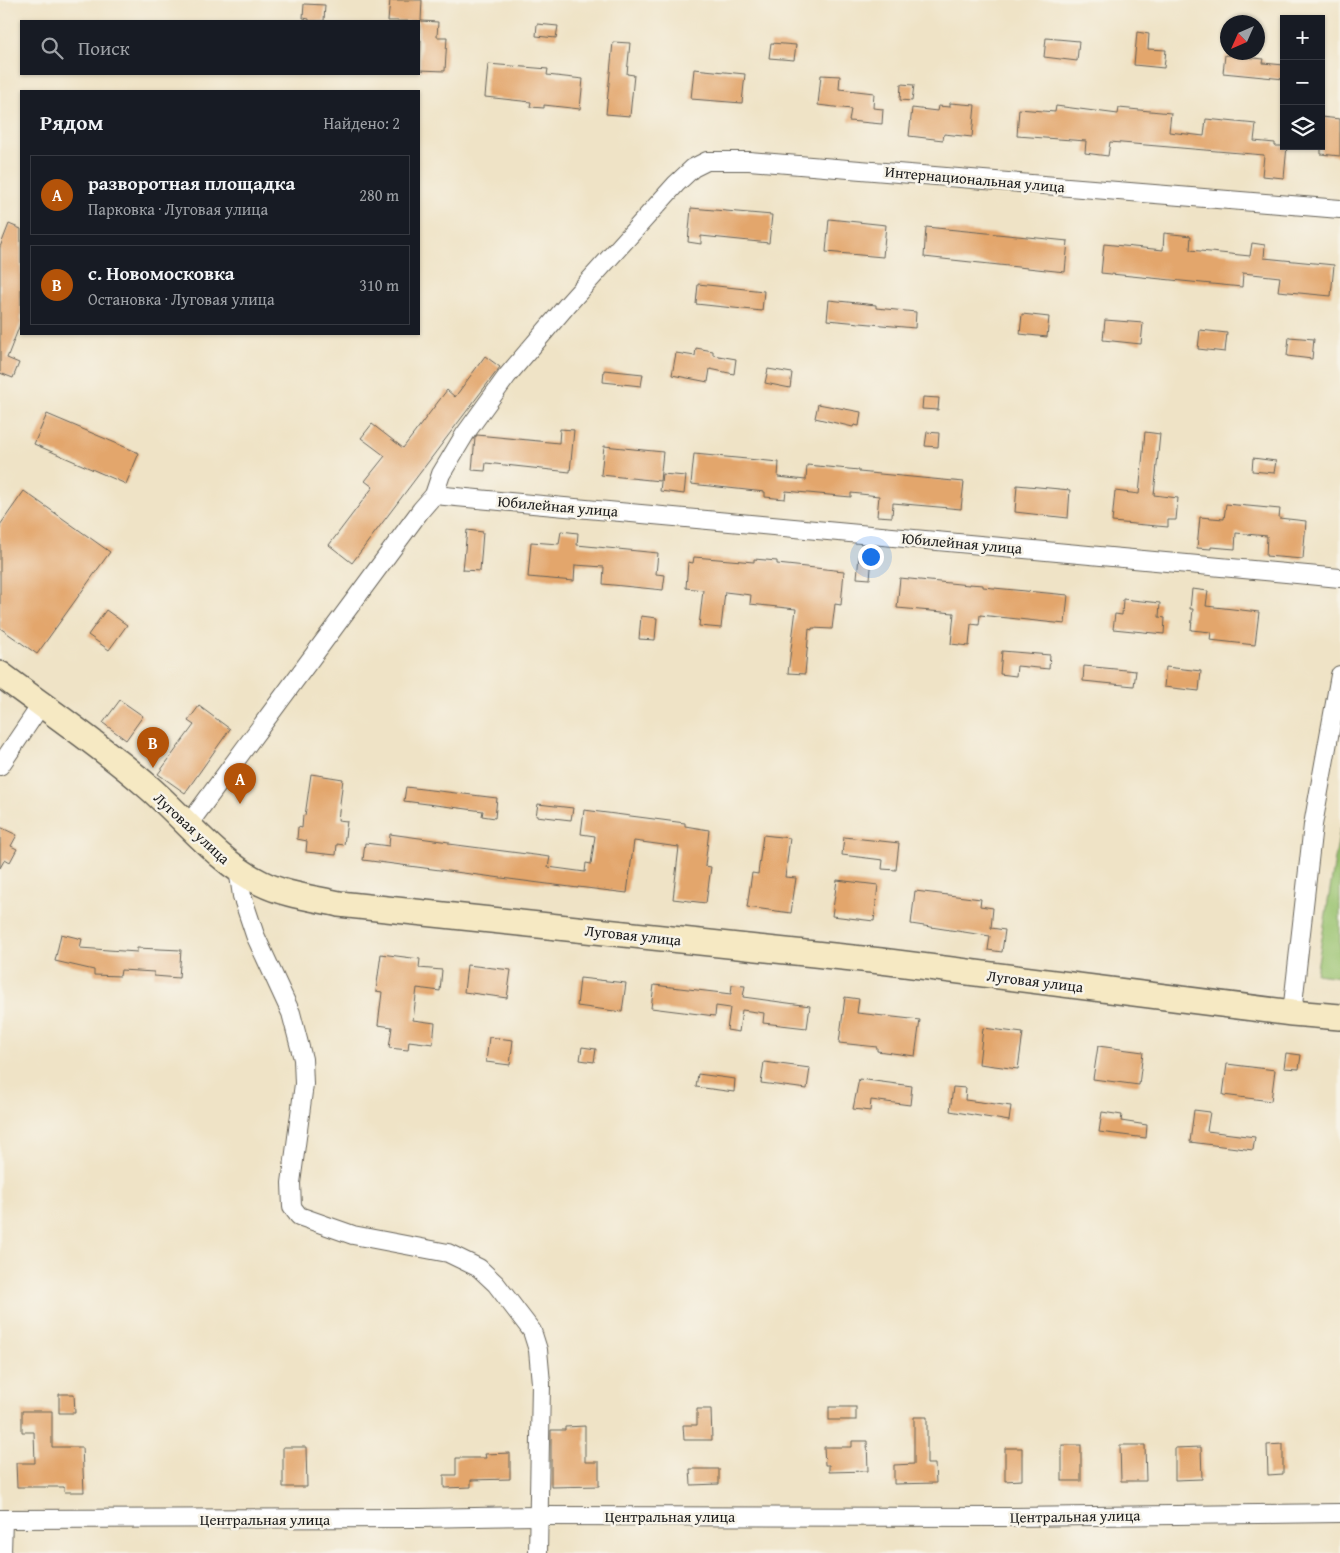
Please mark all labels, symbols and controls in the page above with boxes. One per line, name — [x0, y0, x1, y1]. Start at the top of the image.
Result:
north arrow — [1220, 15, 1265, 60]
map controls — [1280, 15, 1325, 150]
button: + — [1280, 15, 1325, 60]
search box — [20, 20, 420, 75]
icon: search — [38, 34, 66, 62]
text: Поиск — [78, 34, 130, 62]
button: − — [1280, 60, 1325, 105]
button: layers — [1280, 105, 1325, 150]
text: Рядом — [40, 107, 103, 138]
text: Найдено: 2 — [323, 111, 400, 135]
street label: Интернациональная улица — [884, 161, 1067, 197]
text: разворотная площадка — [88, 169, 295, 197]
text: A — [52, 183, 62, 207]
text: 280 m — [359, 183, 399, 207]
text: Парковка · Луговая улица — [88, 197, 268, 221]
text: с. Новомосковка — [88, 259, 235, 287]
text: B — [52, 273, 62, 297]
text: 310 m — [359, 273, 399, 297]
text: Остановка · Луговая улица — [88, 287, 275, 311]
street label: Юбилейная улица — [497, 490, 620, 522]
street label: Юбилейная улица — [901, 527, 1024, 559]
your location — [858, 544, 884, 570]
pin: B — [137, 727, 169, 768]
pin: A — [224, 763, 256, 804]
street label: Луговая улица — [149, 787, 235, 869]
street label: Луговая улица — [584, 919, 683, 951]
street label: Луговая улица — [986, 965, 1085, 997]
street label: Центральная улица — [1010, 1504, 1141, 1528]
street label: Центральная улица — [605, 1506, 736, 1527]
street label: Центральная улица — [200, 1509, 331, 1530]

